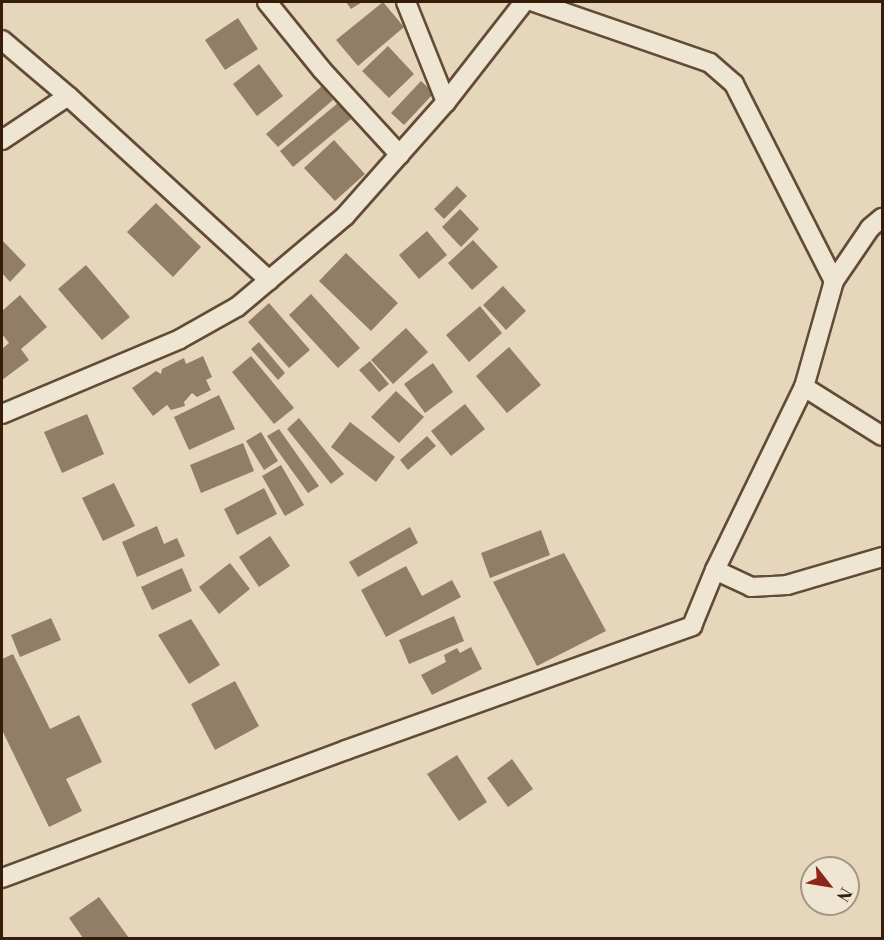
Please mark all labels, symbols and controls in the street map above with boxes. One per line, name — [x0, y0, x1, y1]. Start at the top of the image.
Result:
north arrow — [800, 856, 860, 916]
text: N — [832, 884, 856, 905]

